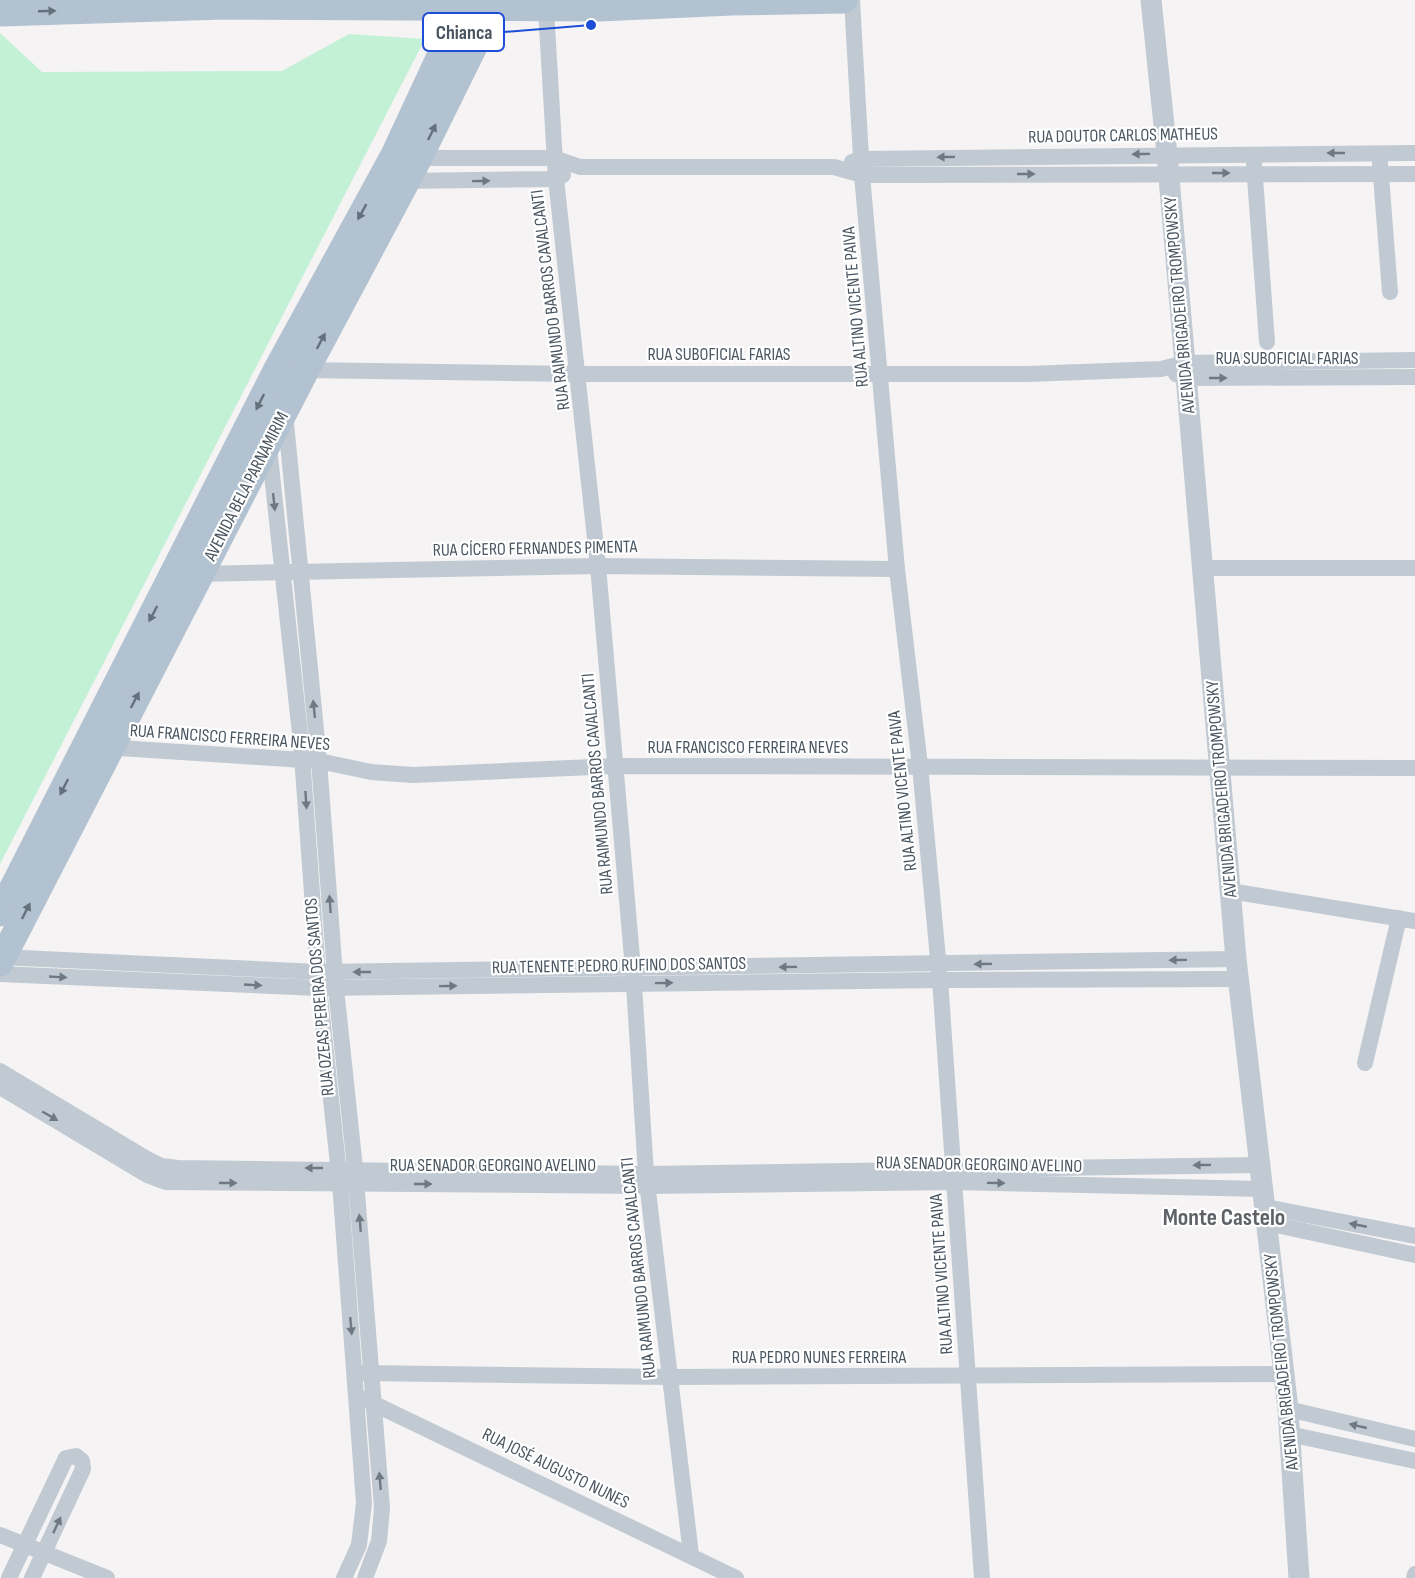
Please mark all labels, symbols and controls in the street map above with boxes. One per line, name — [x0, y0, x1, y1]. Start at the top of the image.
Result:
one-way arrow — [38, 7, 57, 16]
callout: Chianca — [423, 13, 504, 51]
text: Chianca — [436, 21, 492, 45]
one-way arrow — [428, 123, 437, 140]
street label: RUA DOUTOR CARLOS MATHEUS — [1028, 123, 1218, 148]
one-way arrow — [1326, 148, 1345, 158]
one-way arrow — [1131, 149, 1150, 159]
one-way arrow — [936, 152, 955, 162]
one-way arrow — [1211, 168, 1230, 178]
one-way arrow — [1016, 169, 1035, 179]
one-way arrow — [472, 176, 491, 185]
street label: RUA RAIMUNDO BARROS CAVALCANTI — [527, 188, 574, 411]
street label: AVENIDA BRIGADEIRO TROMPOWSKY — [1160, 195, 1200, 415]
one-way arrow — [357, 204, 367, 221]
street label: RUA ALTINO VICENTE PAIVA — [838, 226, 873, 388]
one-way arrow — [316, 332, 326, 349]
street label: RUA SUBOFICIAL FARIAS — [647, 344, 791, 365]
street label: RUA SUBOFICIAL FARIAS — [1215, 348, 1359, 369]
one-way arrow — [1208, 373, 1227, 383]
one-way arrow — [255, 394, 265, 411]
street label: AVENIDA BELA PARNAMIRIM — [199, 408, 293, 565]
one-way arrow — [270, 492, 279, 511]
street label: RUA CÍCERO FERNANDES PIMENTA — [433, 536, 638, 561]
one-way arrow — [148, 605, 158, 622]
street label: RUA RAIMUNDO BARROS CAVALCANTI — [577, 672, 618, 896]
street label: AVENIDA BRIGADEIRO TROMPOWSKY — [1202, 679, 1242, 899]
one-way arrow — [130, 692, 140, 709]
one-way arrow — [309, 700, 319, 719]
street label: RUA ALTINO VICENTE PAIVA — [884, 709, 921, 872]
street label: RUA FRANCISCO FERREIRA NEVES — [129, 720, 331, 755]
street label: RUA FRANCISCO FERREIRA NEVES — [648, 737, 849, 758]
one-way arrow — [59, 778, 69, 796]
one-way arrow — [301, 791, 310, 810]
one-way arrow — [325, 894, 334, 913]
street label: RUA OZEAS PEREIRA DOS SANTOS — [300, 897, 339, 1097]
one-way arrow — [21, 902, 31, 919]
street label: RUA TENENTE PEDRO RUFINO DOS SANTOS — [492, 953, 747, 978]
one-way arrow — [1168, 956, 1187, 965]
one-way arrow — [973, 960, 992, 969]
one-way arrow — [778, 962, 797, 972]
one-way arrow — [352, 967, 371, 976]
one-way arrow — [49, 972, 68, 981]
one-way arrow — [655, 978, 674, 988]
one-way arrow — [244, 981, 263, 990]
one-way arrow — [439, 982, 458, 991]
one-way arrow — [42, 1111, 59, 1121]
street label: RUA SENADOR GEORGINO AVELINO — [876, 1152, 1082, 1177]
street label: RUA SENADOR GEORGINO AVELINO — [390, 1155, 596, 1176]
street label: RUA RAIMUNDO BARROS CAVALCANTI — [616, 1156, 661, 1379]
one-way arrow — [1192, 1160, 1211, 1170]
one-way arrow — [304, 1163, 323, 1173]
one-way arrow — [218, 1178, 237, 1188]
one-way arrow — [986, 1178, 1005, 1187]
one-way arrow — [413, 1179, 432, 1189]
street label: RUA ALTINO VICENTE PAIVA — [925, 1193, 958, 1355]
district label: Monte Castelo — [1163, 1203, 1285, 1232]
one-way arrow — [355, 1214, 365, 1233]
one-way arrow — [1348, 1220, 1367, 1229]
street label: AVENIDA BRIGADEIRO TROMPOWSKY — [1260, 1252, 1303, 1472]
one-way arrow — [346, 1317, 356, 1336]
street label: RUA PEDRO NUNES FERREIRA — [732, 1347, 907, 1368]
one-way arrow — [1349, 1420, 1367, 1430]
street label: RUA JOSÉ AUGUSTO NUNES — [479, 1424, 633, 1513]
one-way arrow — [375, 1471, 385, 1490]
one-way arrow — [52, 1516, 61, 1533]

